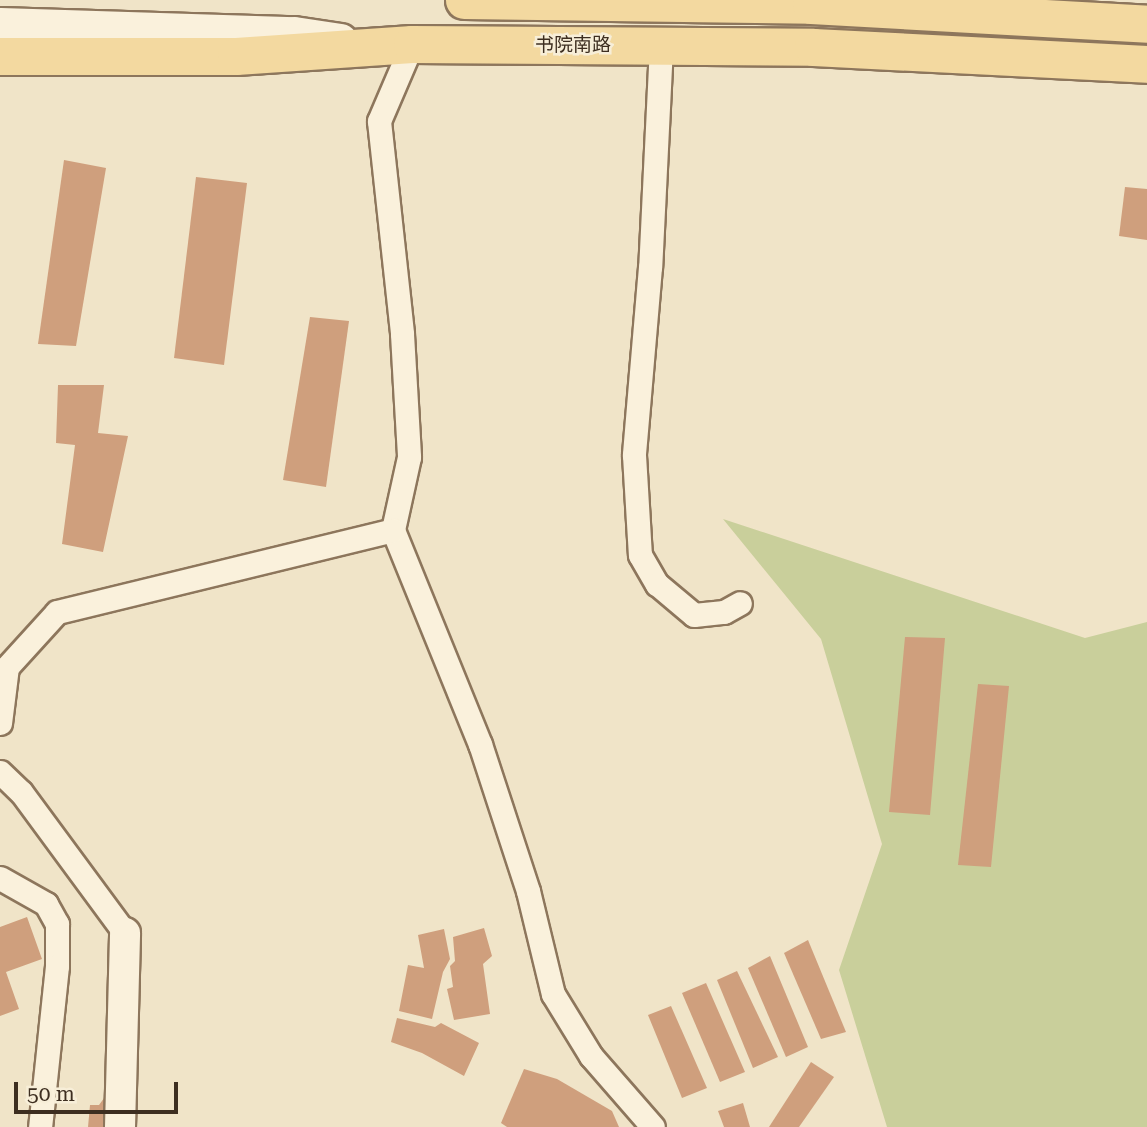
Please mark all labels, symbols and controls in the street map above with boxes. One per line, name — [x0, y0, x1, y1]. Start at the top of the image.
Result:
street label: 书院南路 — [535, 34, 611, 56]
scale bar — [18, 1068, 182, 1112]
text: 50 m — [27, 1082, 75, 1106]

